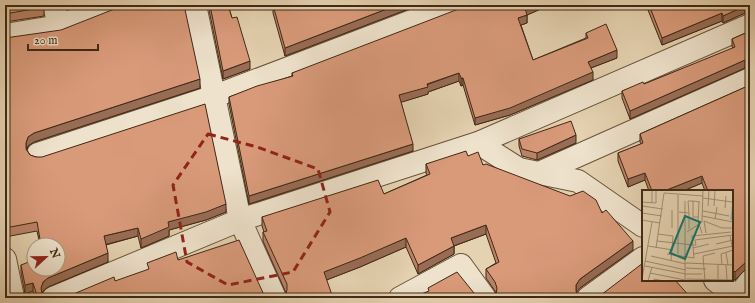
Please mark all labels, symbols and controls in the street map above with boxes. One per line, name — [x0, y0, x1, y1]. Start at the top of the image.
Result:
scale bar — [28, 26, 98, 52]
text: 20 m — [34, 33, 57, 48]
inset map — [642, 190, 733, 281]
north arrow — [26, 237, 66, 277]
text: N — [46, 246, 63, 261]

